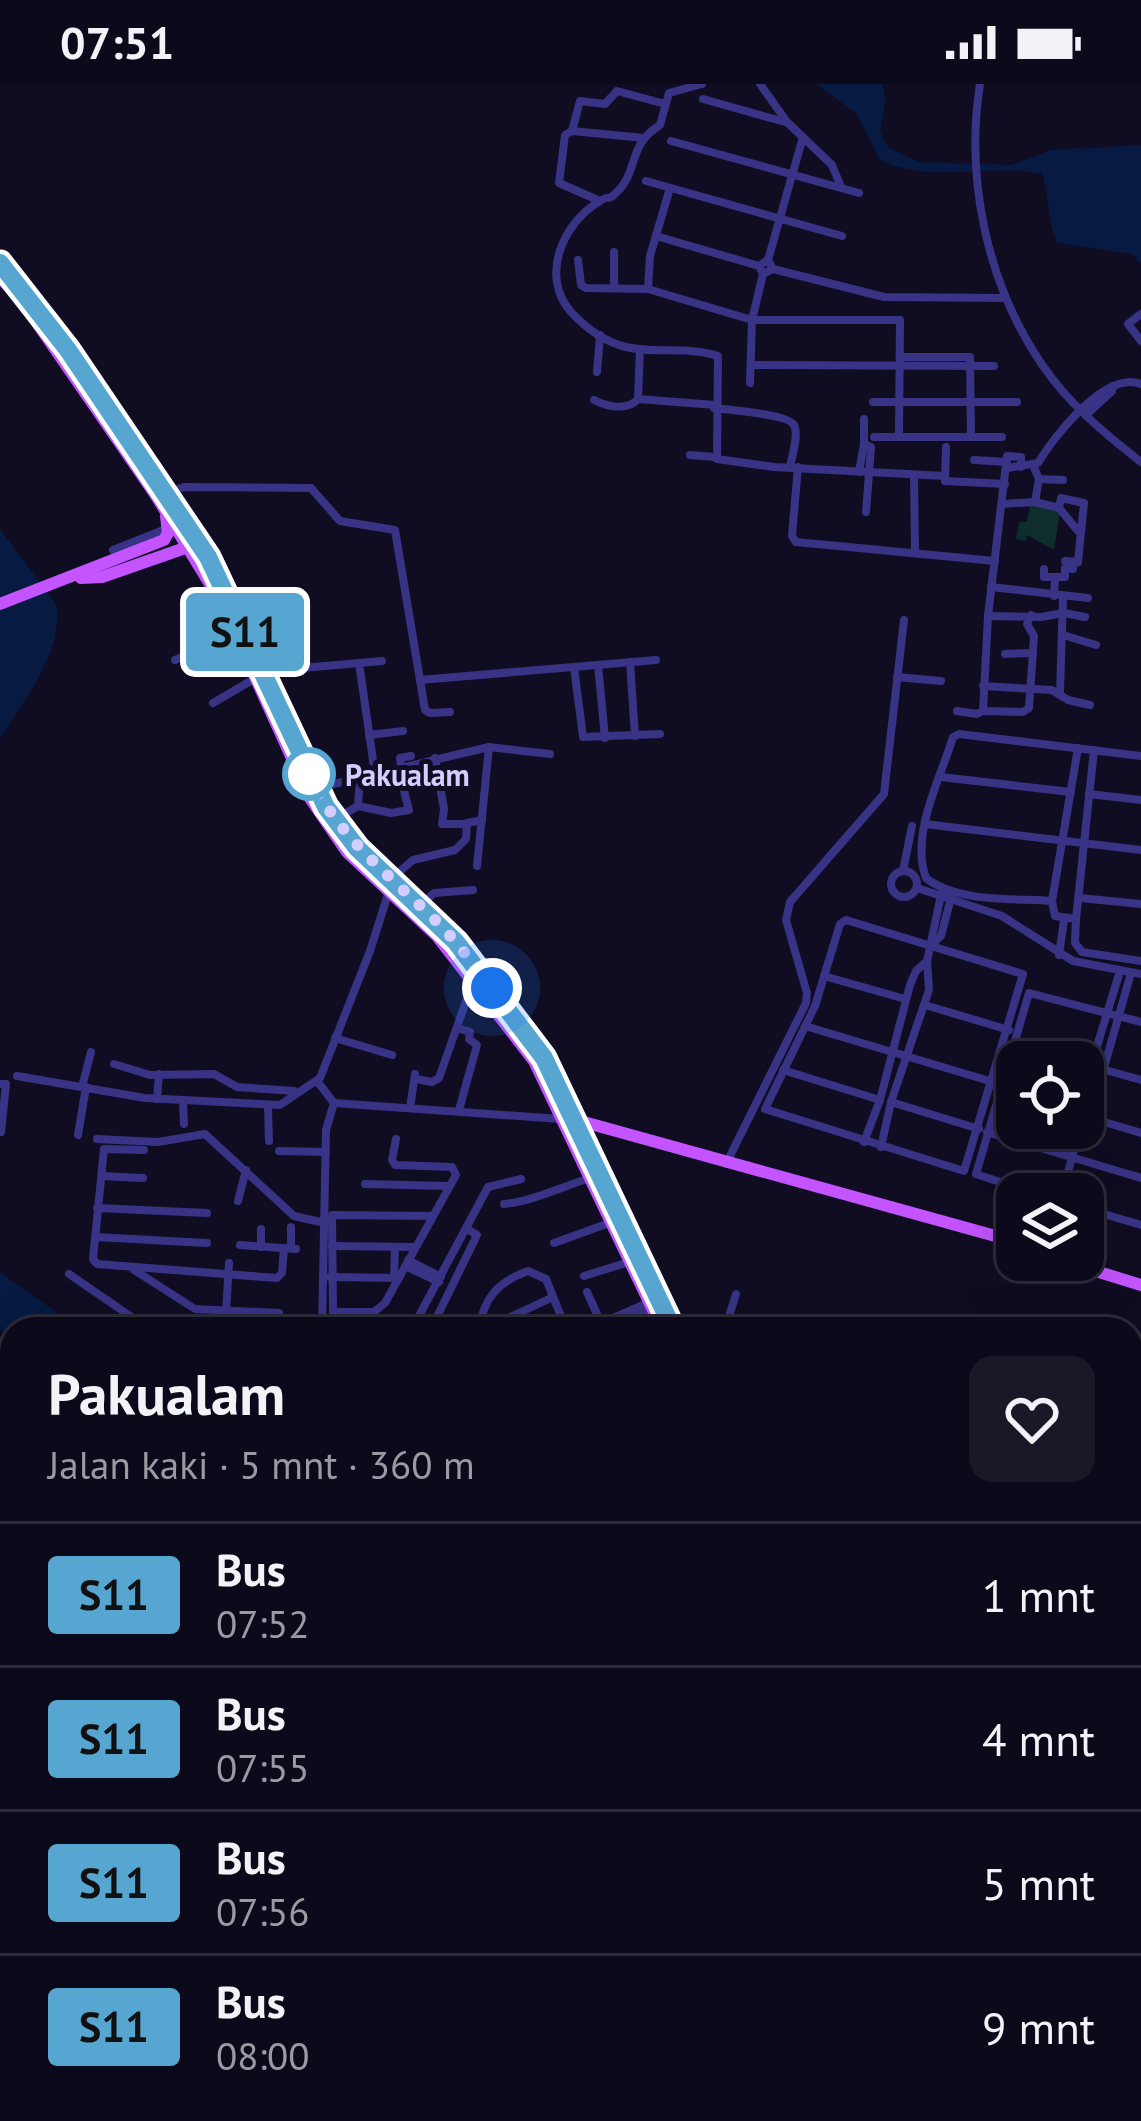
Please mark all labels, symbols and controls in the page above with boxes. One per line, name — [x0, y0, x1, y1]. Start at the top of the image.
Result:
text: 07:51 — [60, 13, 174, 71]
line badge: S11 — [176, 593, 314, 671]
text: S11 — [210, 604, 280, 659]
marker: Pakualam — [284, 749, 334, 799]
place label: Pakualam — [345, 755, 470, 794]
your location — [462, 958, 522, 1018]
map controls — [996, 1041, 1104, 1281]
button: locate — [996, 1041, 1104, 1149]
button: layers — [996, 1173, 1104, 1281]
button: heart — [969, 1356, 1095, 1482]
text: Pakualam — [48, 1357, 285, 1431]
text: Jalan kaki · 5 mnt · 360 m — [48, 1439, 475, 1490]
text: Bus — [216, 1540, 286, 1598]
text: 1 mnt — [982, 1566, 1095, 1624]
text: S11 — [79, 1567, 149, 1622]
text: 07:52 — [216, 1598, 310, 1649]
text: Bus — [216, 1684, 286, 1742]
text: 4 mnt — [982, 1710, 1095, 1768]
text: S11 — [79, 1711, 149, 1766]
text: 07:55 — [216, 1742, 310, 1793]
text: Bus — [216, 1828, 286, 1886]
text: 5 mnt — [982, 1854, 1095, 1912]
text: S11 — [79, 1855, 149, 1910]
text: 07:56 — [216, 1886, 310, 1937]
text: Bus — [216, 1972, 286, 2030]
text: 9 mnt — [982, 1998, 1095, 2056]
text: S11 — [79, 1999, 149, 2054]
text: 08:00 — [216, 2030, 310, 2081]

